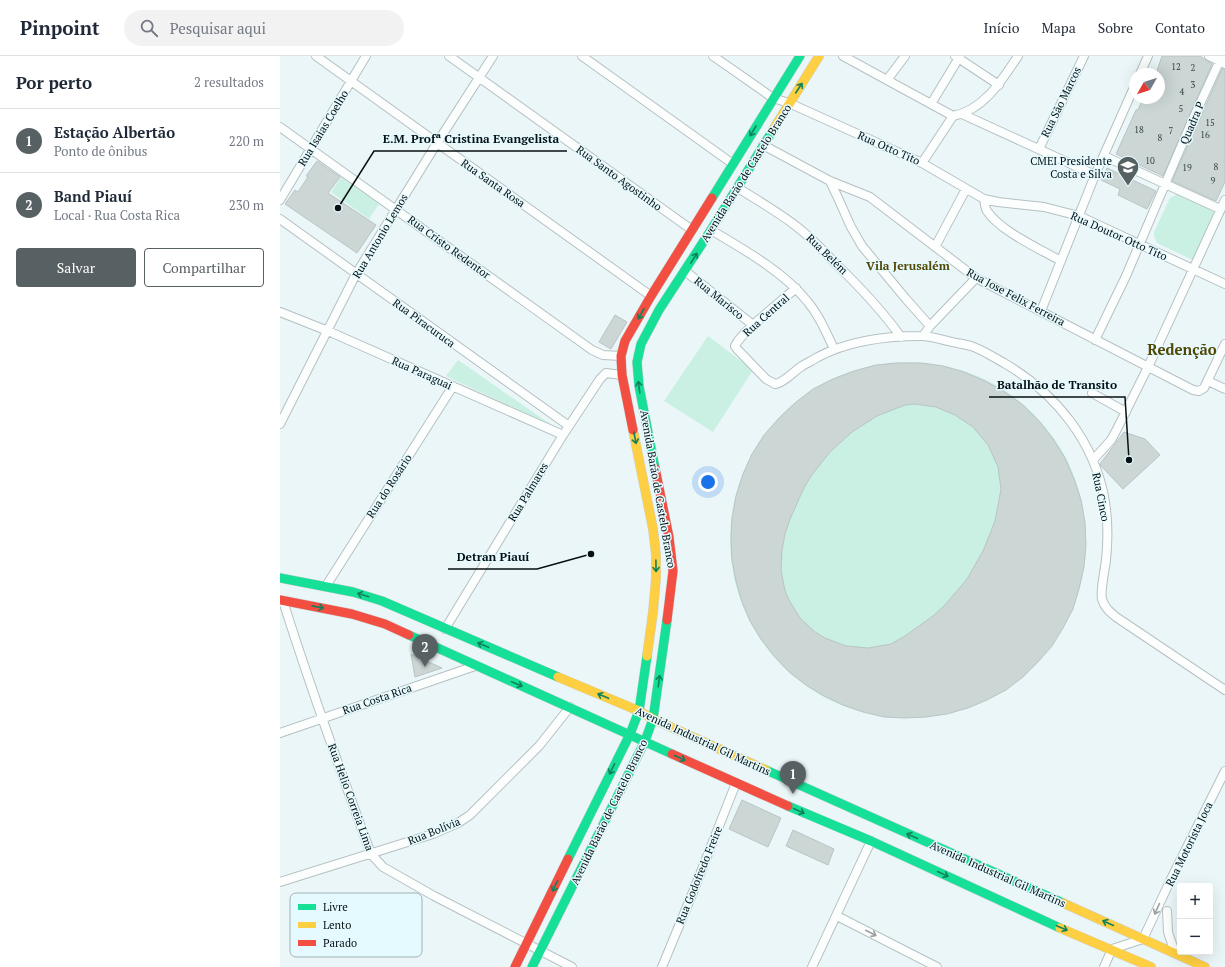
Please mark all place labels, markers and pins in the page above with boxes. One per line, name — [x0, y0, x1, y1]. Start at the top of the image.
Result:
callout: E.M. Profª Cristina Evangelista — [374, 127, 567, 151]
place label: CMEI Presidente Costa e Silva — [1030, 154, 1112, 181]
school or university icon: CMEI Presidente Costa e Silva — [1115, 154, 1141, 187]
callout: Batalhão de Transito — [989, 373, 1125, 397]
callout: Detran Piauí — [448, 545, 537, 569]
pin: 2 — [412, 634, 438, 667]
pin: 1 — [780, 761, 806, 794]

